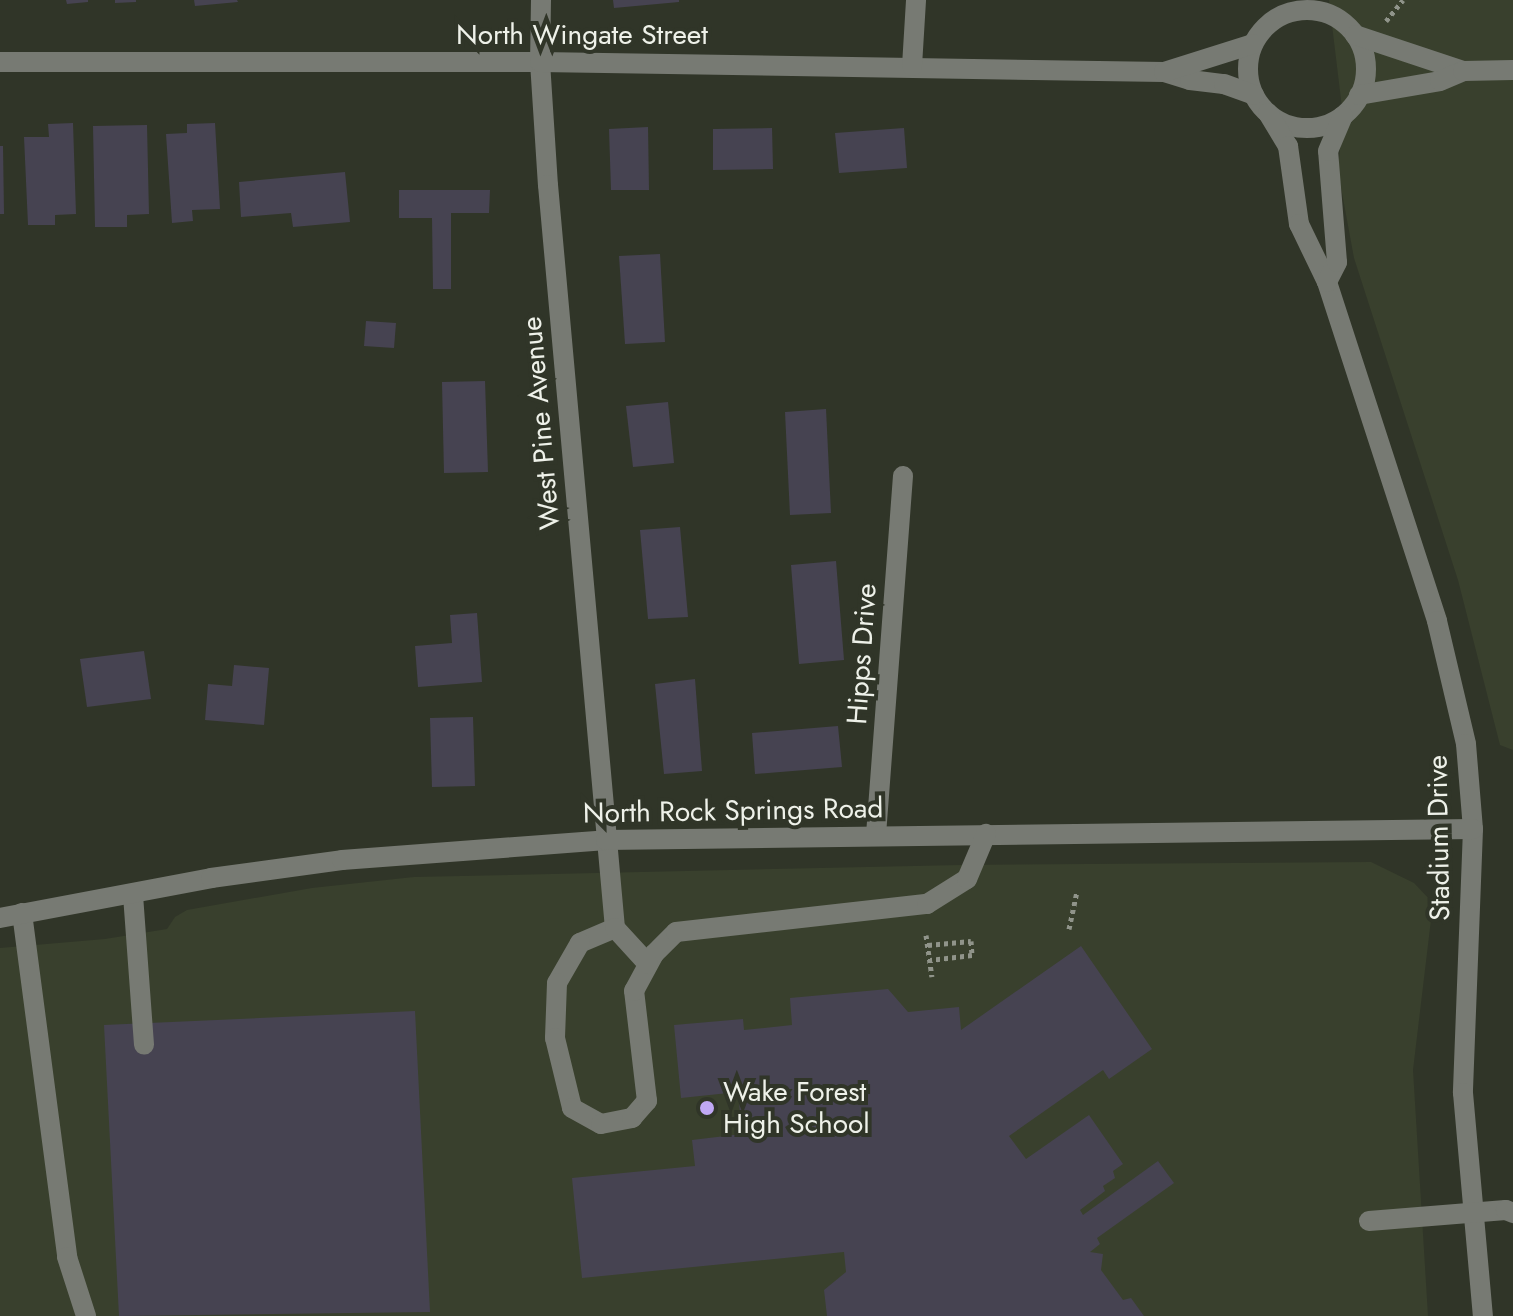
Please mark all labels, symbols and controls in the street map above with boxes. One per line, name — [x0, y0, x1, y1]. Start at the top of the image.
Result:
street label: North Wingate Street — [456, 18, 708, 52]
street label: West Pine Avenue — [515, 315, 567, 531]
street label: Hipps Drive — [840, 582, 884, 726]
street label: Stadium Drive — [1421, 755, 1457, 921]
street label: North Rock Springs Road — [583, 792, 883, 830]
place label: Wake Forest High School — [723, 1075, 870, 1141]
marker: Wake Forest High School — [698, 1099, 716, 1117]

